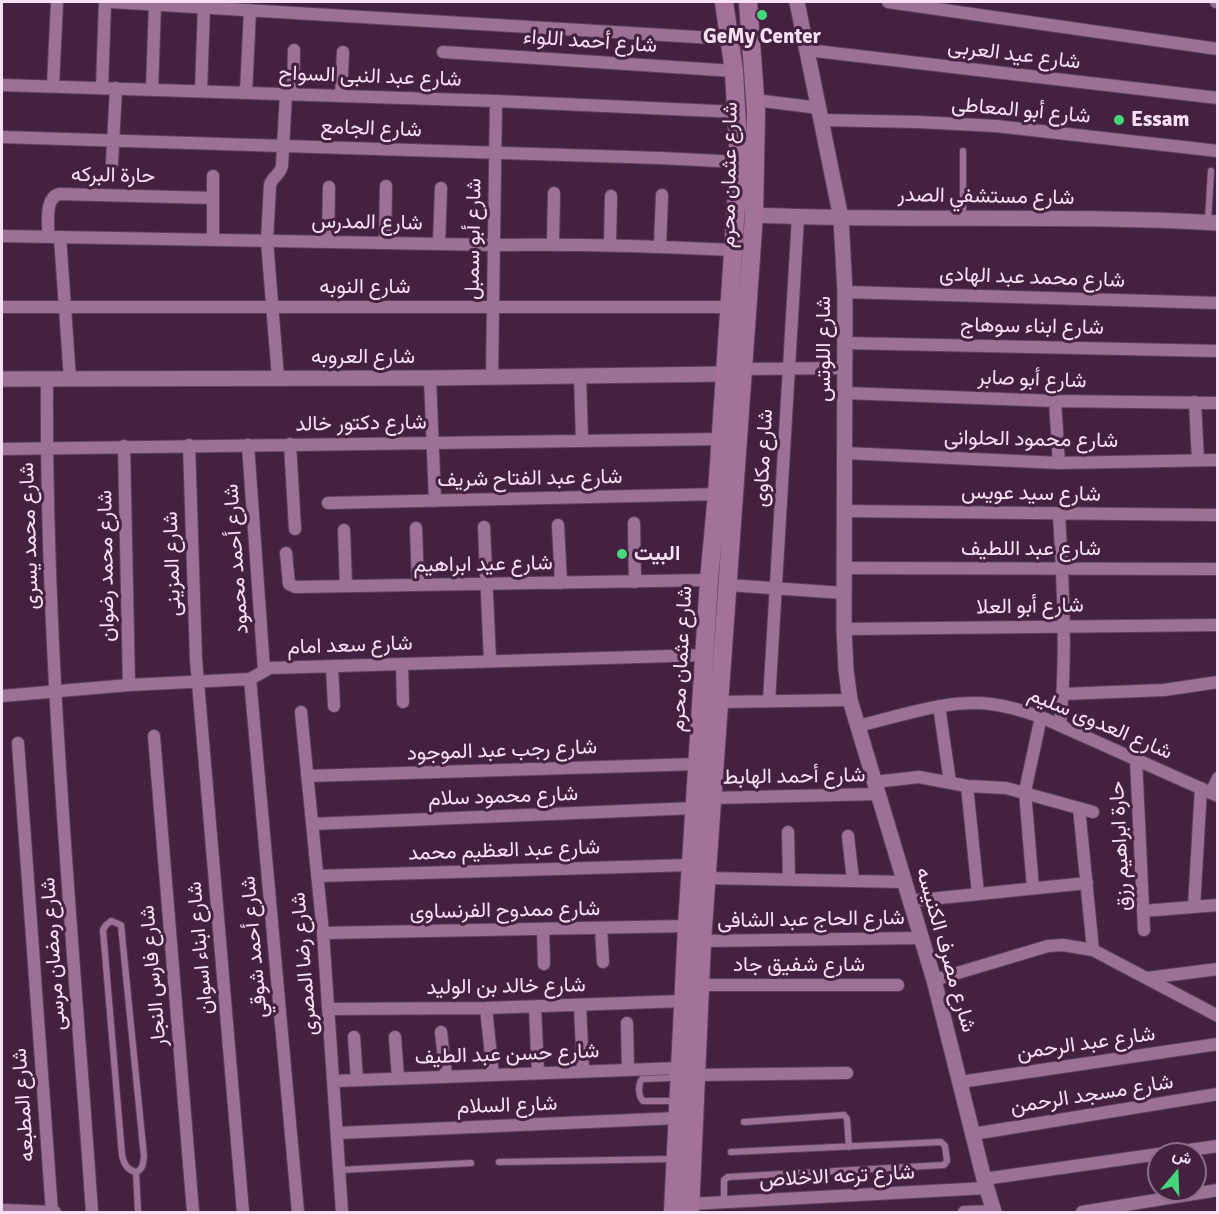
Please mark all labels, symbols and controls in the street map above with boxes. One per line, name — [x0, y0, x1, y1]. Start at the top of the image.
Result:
marker: GeMy Center — [755, 8, 769, 22]
place label: GeMy Center — [703, 24, 821, 50]
street label: شارع أحمد اللواء — [522, 25, 658, 59]
street label: شارع عيد العربى — [946, 34, 1082, 76]
street label: شارع عبد النبى السواح — [278, 61, 462, 93]
street label: شارع أبو المعاطى — [950, 92, 1092, 130]
street label: شارع عثمان محرم — [716, 102, 744, 248]
place label: Essam — [1131, 107, 1189, 133]
marker: Essam — [1112, 113, 1126, 127]
street label: شارع الجامع — [320, 115, 422, 143]
street label: حارة البركه — [71, 163, 155, 189]
street label: شارع أبو سمبل — [460, 178, 488, 300]
street label: شارع مستشفي الصدر — [897, 183, 1075, 211]
street label: شارع المدرس — [311, 209, 423, 237]
street label: شارع محمد عبد الهادى — [939, 262, 1125, 294]
street label: شارع النوبه — [319, 274, 411, 300]
street label: شارع اللوتس — [811, 296, 837, 402]
street label: شارع ابناء سوهاج — [960, 313, 1104, 341]
street label: شارع العروبه — [311, 344, 415, 370]
street label: شارع أبو صابر — [977, 366, 1087, 394]
street label: شارع مكاوى — [749, 408, 779, 508]
street label: شارع دكتور خالد — [295, 410, 427, 438]
street label: شارع محمود الحلوانى — [944, 426, 1118, 454]
street label: شارع محمد يسرى — [15, 462, 45, 610]
street label: شارع عبد الفتاح شريف — [437, 465, 623, 493]
street label: شارع سيد عويس — [961, 480, 1101, 508]
street label: شارع أحمد محمود — [219, 483, 255, 635]
street label: شارع محمد رضوان — [93, 490, 121, 642]
street label: شارع المزينى — [159, 511, 187, 617]
street label: شارع عبد اللطيف — [961, 536, 1101, 562]
place label: البيت — [634, 541, 680, 567]
marker: البيت — [615, 547, 629, 561]
street label: شارع عيد ابراهيم — [413, 551, 553, 579]
street label: شارع عثمان محرم — [666, 585, 698, 733]
street label: شارع أبو العلا — [976, 593, 1084, 621]
street label: شارع سعد امام — [287, 631, 413, 661]
street label: شارع العدوى سليم — [1024, 682, 1176, 766]
street label: شارع رجب عبد الموجود — [406, 735, 598, 767]
street label: شارع أحمد الهابط — [722, 763, 866, 791]
street label: حارة ابراهيم رزق — [1105, 780, 1137, 912]
street label: شارع محمود سلام — [428, 782, 578, 812]
street label: شارع عبد العظيم محمد — [407, 835, 601, 867]
street label: شارع مصرف الكنيسه — [909, 865, 981, 1035]
street label: شارع أحمد شوقي — [236, 875, 274, 1019]
street label: شارع رمضان مرسى — [36, 876, 72, 1032]
street label: شارع ابناء اسوان — [183, 880, 219, 1016]
street label: شارع رضا المصرى — [286, 891, 324, 1037]
street label: شارع ممدوح الفرنساوى — [409, 897, 601, 925]
street label: شارع فارس النجار — [135, 904, 173, 1048]
street label: شارع الحاج عبد الشافى — [717, 906, 905, 934]
street label: شارع شفيق جاد — [733, 952, 865, 978]
street label: شارع خالد بن الوليد — [426, 973, 586, 1001]
street label: شارع عبد الرحمن — [1015, 1022, 1157, 1066]
street label: شارع حسن عبد الطيف — [414, 1039, 600, 1071]
street label: شارع المطبعه — [7, 1047, 41, 1163]
street label: شارع مسجد الرحمن — [1009, 1070, 1175, 1120]
street label: شارع السلام — [456, 1092, 558, 1120]
north arrow — [1147, 1142, 1207, 1202]
text: ش — [1170, 1144, 1195, 1169]
street label: شارع ترعه الاخلاص — [758, 1160, 916, 1194]

